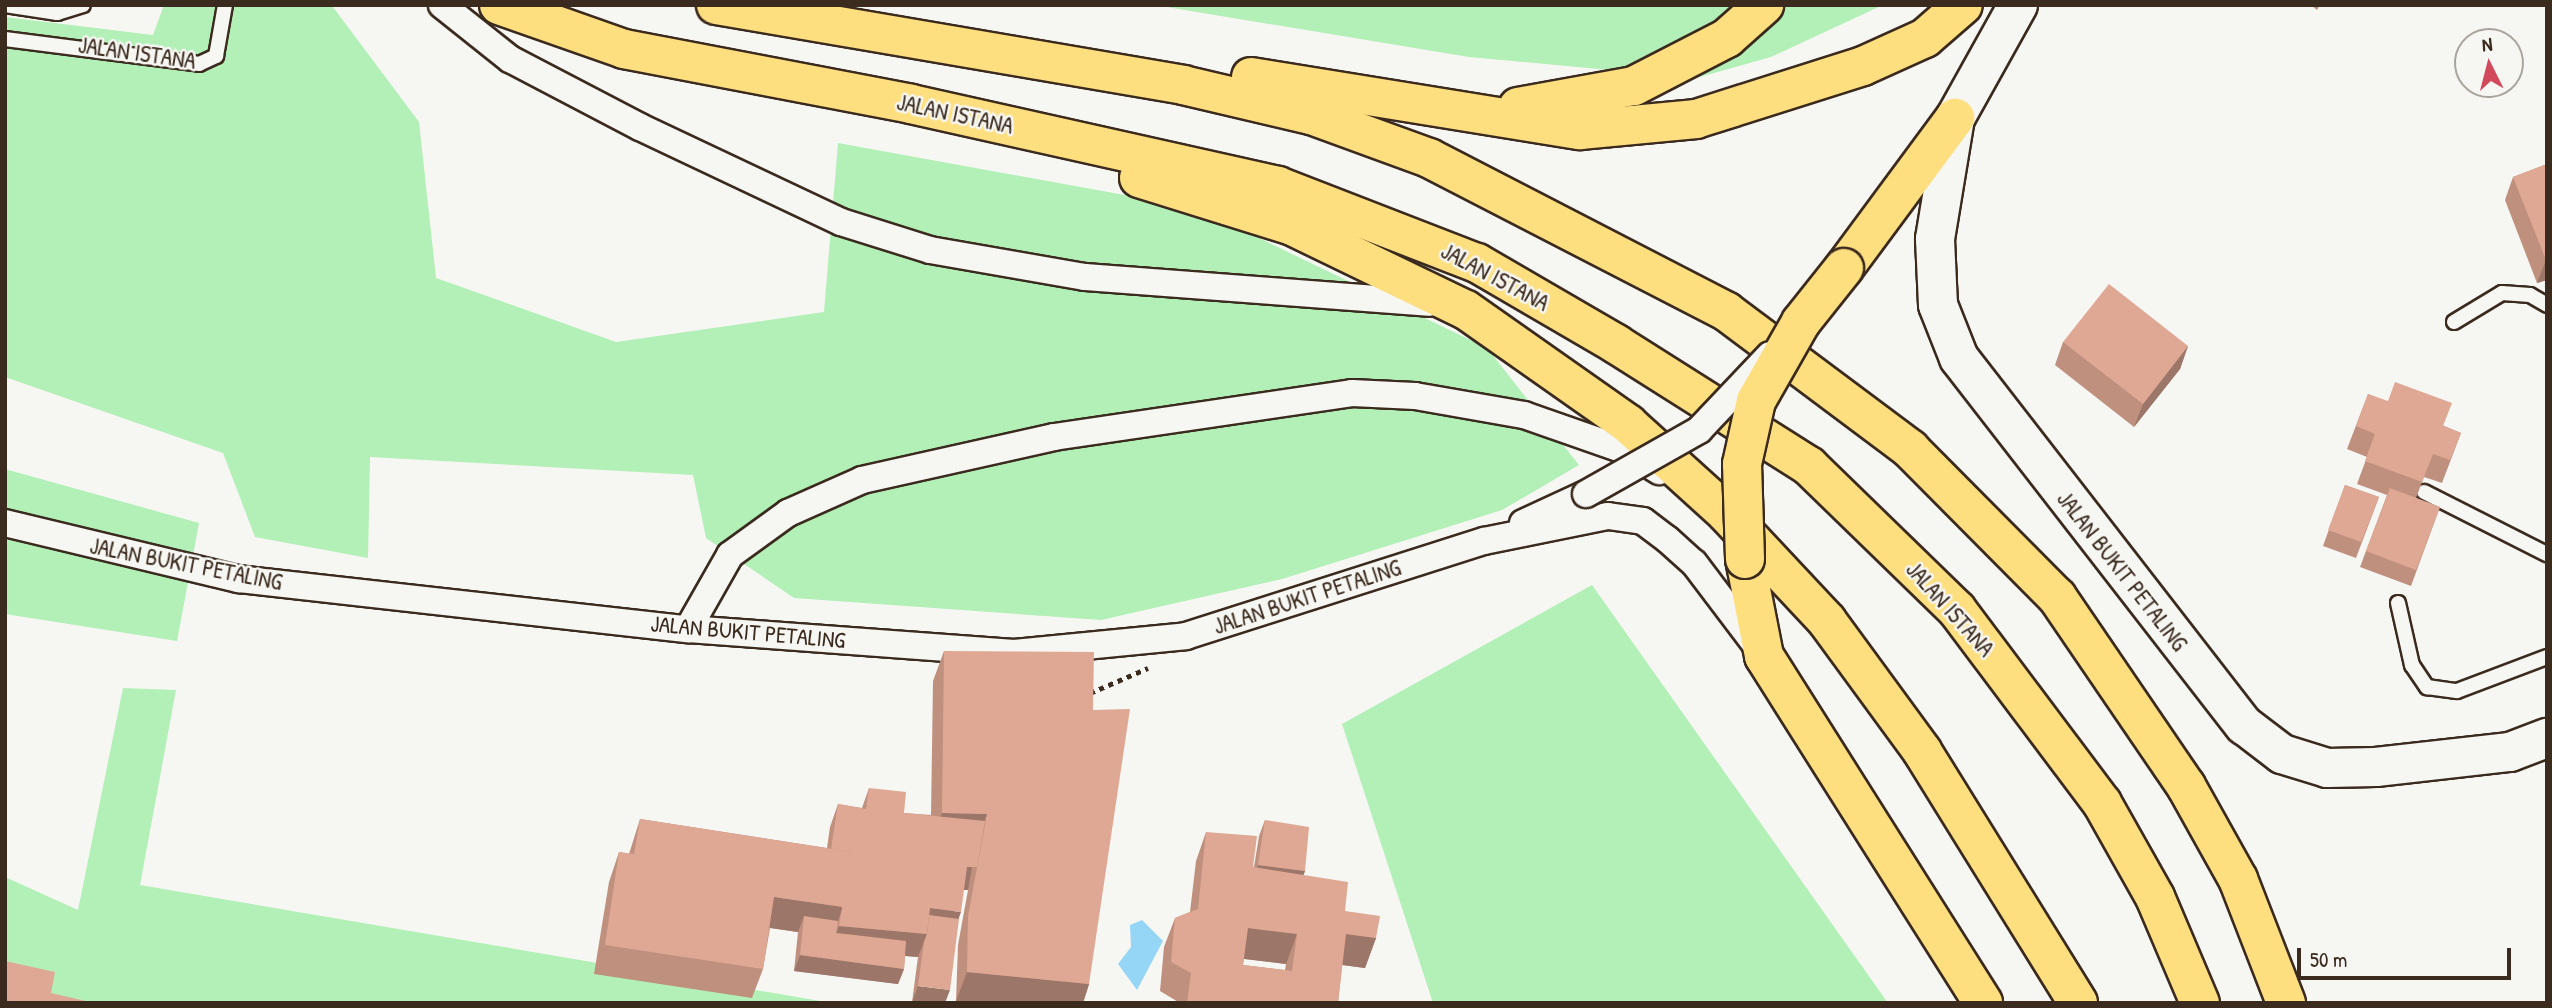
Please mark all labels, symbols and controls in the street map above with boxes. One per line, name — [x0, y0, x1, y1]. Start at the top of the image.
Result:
north arrow — [2454, 28, 2524, 98]
street label: JALAN ISTANA — [76, 31, 198, 75]
text: N — [2481, 31, 2493, 58]
street label: JALAN ISTANA — [894, 88, 1016, 140]
street label: JALAN ISTANA — [1436, 237, 1554, 317]
street label: JALAN BUKIT PETALING — [2051, 486, 2193, 656]
street label: JALAN BUKIT PETALING — [88, 532, 284, 596]
street label: JALAN BUKIT PETALING — [1210, 554, 1404, 640]
street label: JALAN ISTANA — [1900, 556, 2000, 662]
street label: JALAN BUKIT PETALING — [650, 610, 846, 654]
scale bar — [2300, 934, 2514, 978]
text: 50 m — [2310, 945, 2347, 974]

